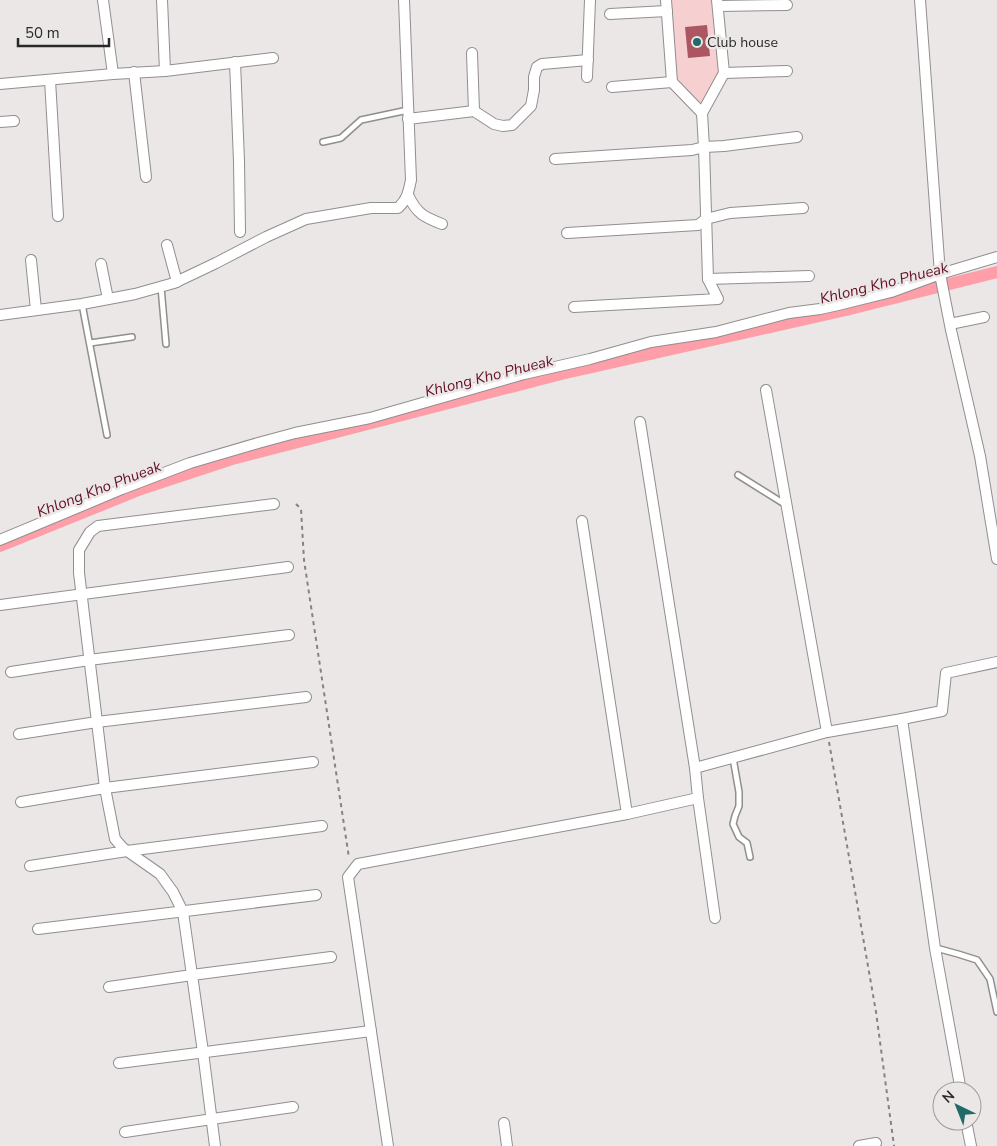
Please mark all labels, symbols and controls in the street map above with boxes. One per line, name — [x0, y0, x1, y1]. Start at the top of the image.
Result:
scale bar — [18, 15, 109, 47]
text: 50 m — [25, 23, 60, 43]
place label: Club house — [707, 33, 778, 52]
marker: Club house — [691, 36, 703, 48]
water label: Khlong Kho Phueak — [818, 257, 951, 309]
water label: Khlong Kho Phueak — [423, 350, 556, 402]
water label: Khlong Kho Phueak — [34, 456, 165, 522]
north arrow — [932, 1081, 982, 1131]
text: N — [938, 1086, 959, 1107]

